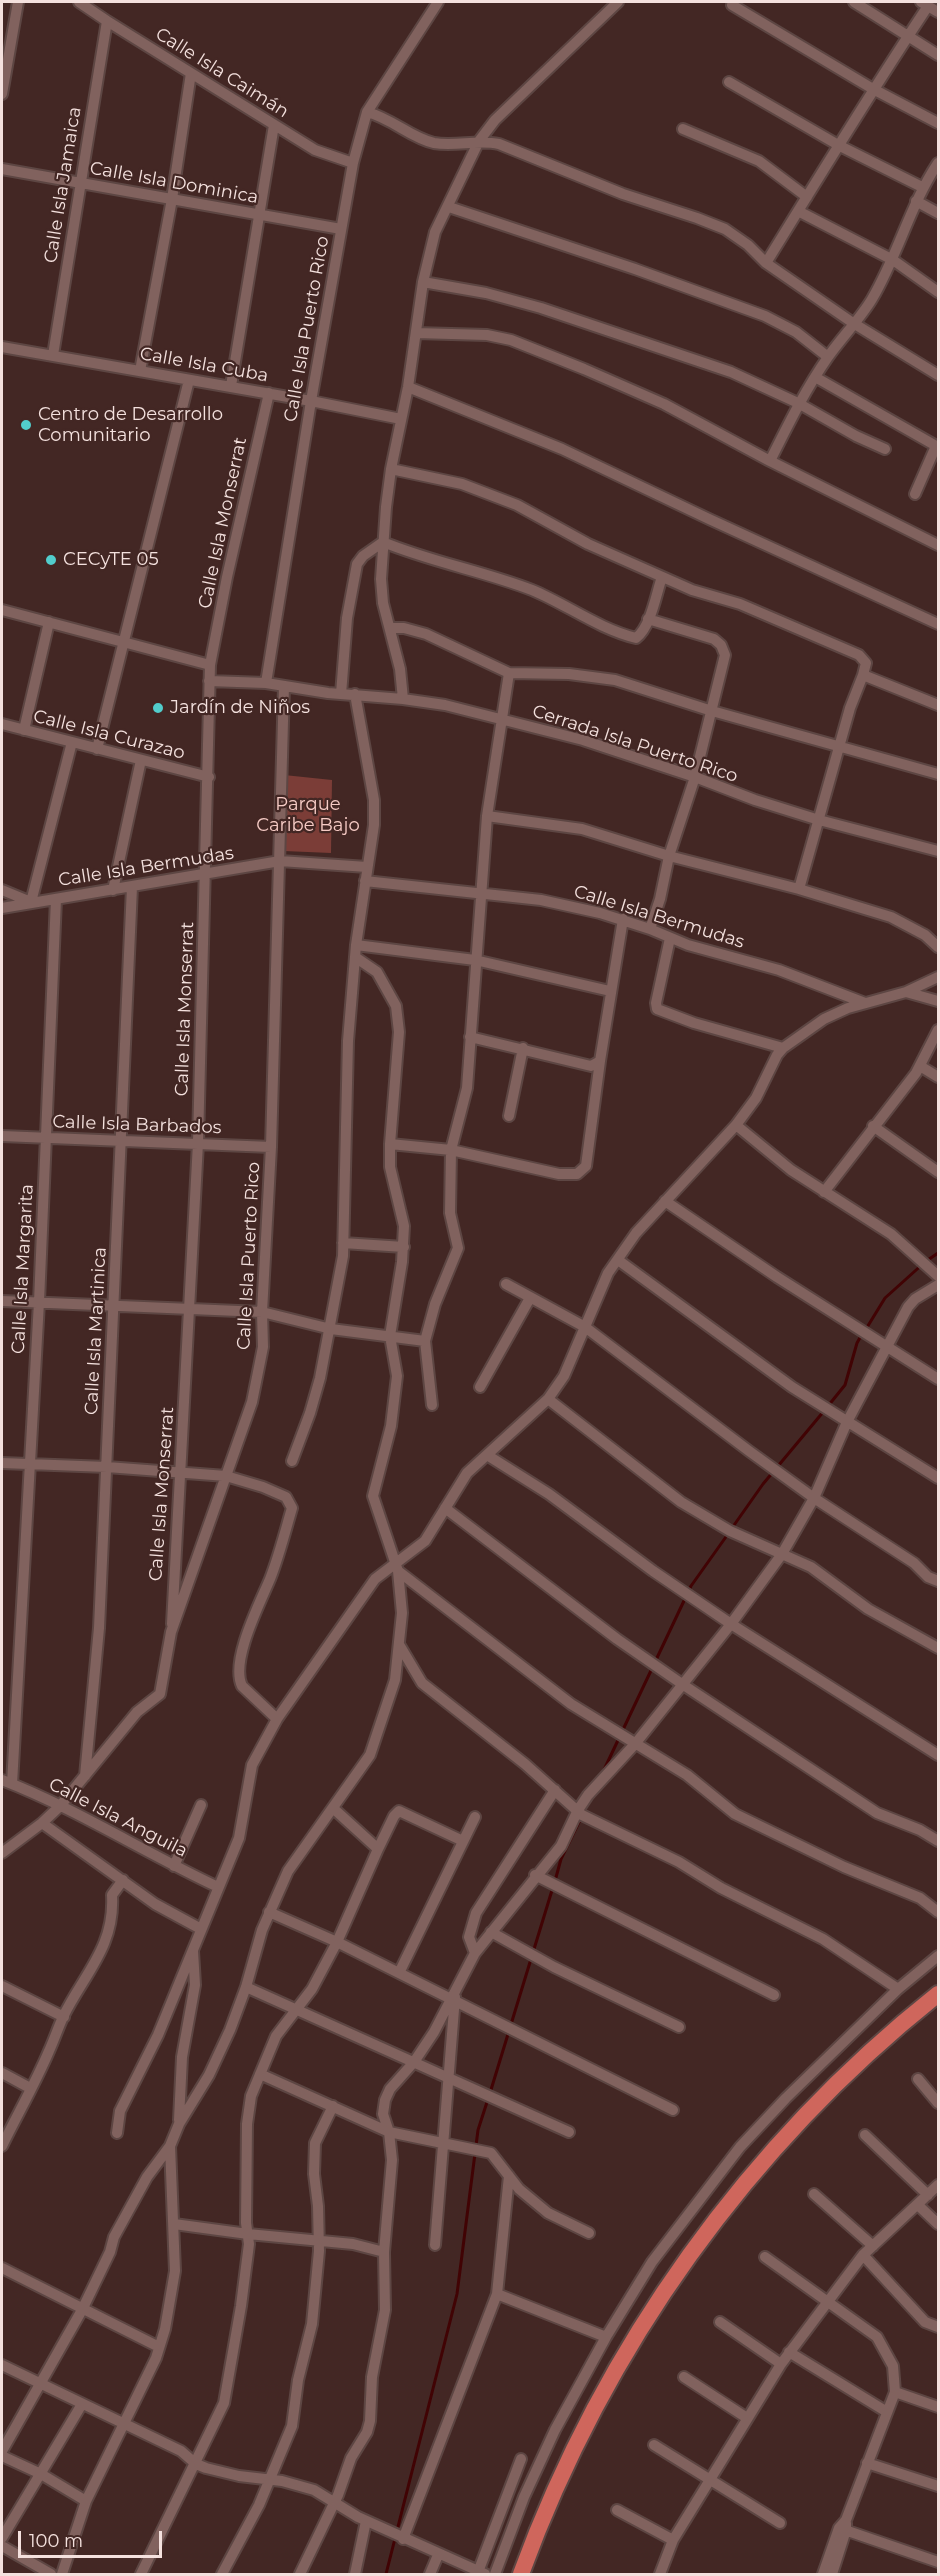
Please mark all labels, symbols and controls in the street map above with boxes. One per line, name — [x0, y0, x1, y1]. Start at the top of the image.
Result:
street label: Calle Isla Caimán — [151, 23, 293, 123]
street label: Calle Isla Jamaica — [40, 105, 86, 265]
street label: Calle Isla Dominica — [88, 158, 260, 208]
street label: Calle Isla Puerto Rico — [280, 234, 334, 424]
street label: Calle Isla Cuba — [138, 343, 270, 387]
place label: Centro de Desarrollo Comunitario — [38, 404, 223, 446]
marker: Centro de Desarrollo Comunitario — [19, 418, 33, 432]
street label: Calle Isla Monserrat — [194, 435, 252, 611]
place label: CECyTE 05 — [63, 549, 159, 571]
marker: CECyTE 05 — [44, 553, 58, 567]
place label: Jardín de Niños — [170, 697, 310, 719]
marker: Jardín de Niños — [151, 701, 165, 715]
street label: Cerrada Isla Puerto Rico — [530, 701, 740, 787]
street label: Calle Isla Curazao — [31, 706, 187, 764]
park label: Parque Caribe Bajo — [256, 794, 360, 836]
street label: Calle Isla Bermudas — [57, 842, 235, 892]
street label: Calle Isla Bermudas — [571, 881, 747, 953]
street label: Calle Isla Monserrat — [171, 921, 199, 1097]
street label: Calle Isla Barbados — [52, 1111, 222, 1139]
street label: Calle Isla Puerto Rico — [233, 1161, 265, 1351]
street label: Calle Isla Margarita — [8, 1184, 38, 1354]
street label: Calle Isla Martinica — [81, 1246, 111, 1416]
street label: Calle Isla Monserrat — [145, 1406, 179, 1582]
street label: Calle Isla Anguila — [45, 1774, 191, 1862]
scale bar — [21, 2519, 165, 2557]
text: 100 m — [29, 2530, 83, 2552]

